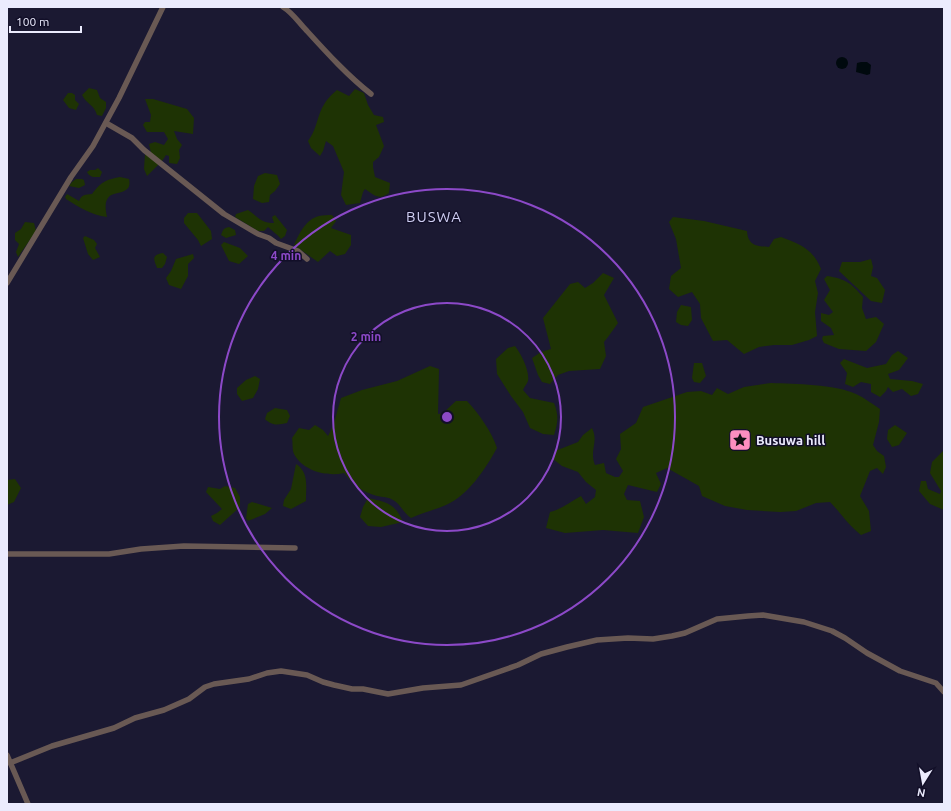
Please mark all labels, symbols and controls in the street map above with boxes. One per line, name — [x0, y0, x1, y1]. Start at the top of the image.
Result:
scale bar — [10, 8, 81, 34]
text: 100 m — [16, 15, 49, 28]
district label: BUSWA — [406, 208, 462, 225]
text: 4 min — [271, 249, 301, 262]
text: 2 min — [351, 330, 381, 343]
centre of rings — [440, 410, 454, 424]
place icon: Busuwa hill — [727, 427, 753, 453]
place label: Busuwa hill — [756, 433, 825, 447]
north arrow — [903, 763, 943, 803]
text: N — [916, 786, 926, 799]

